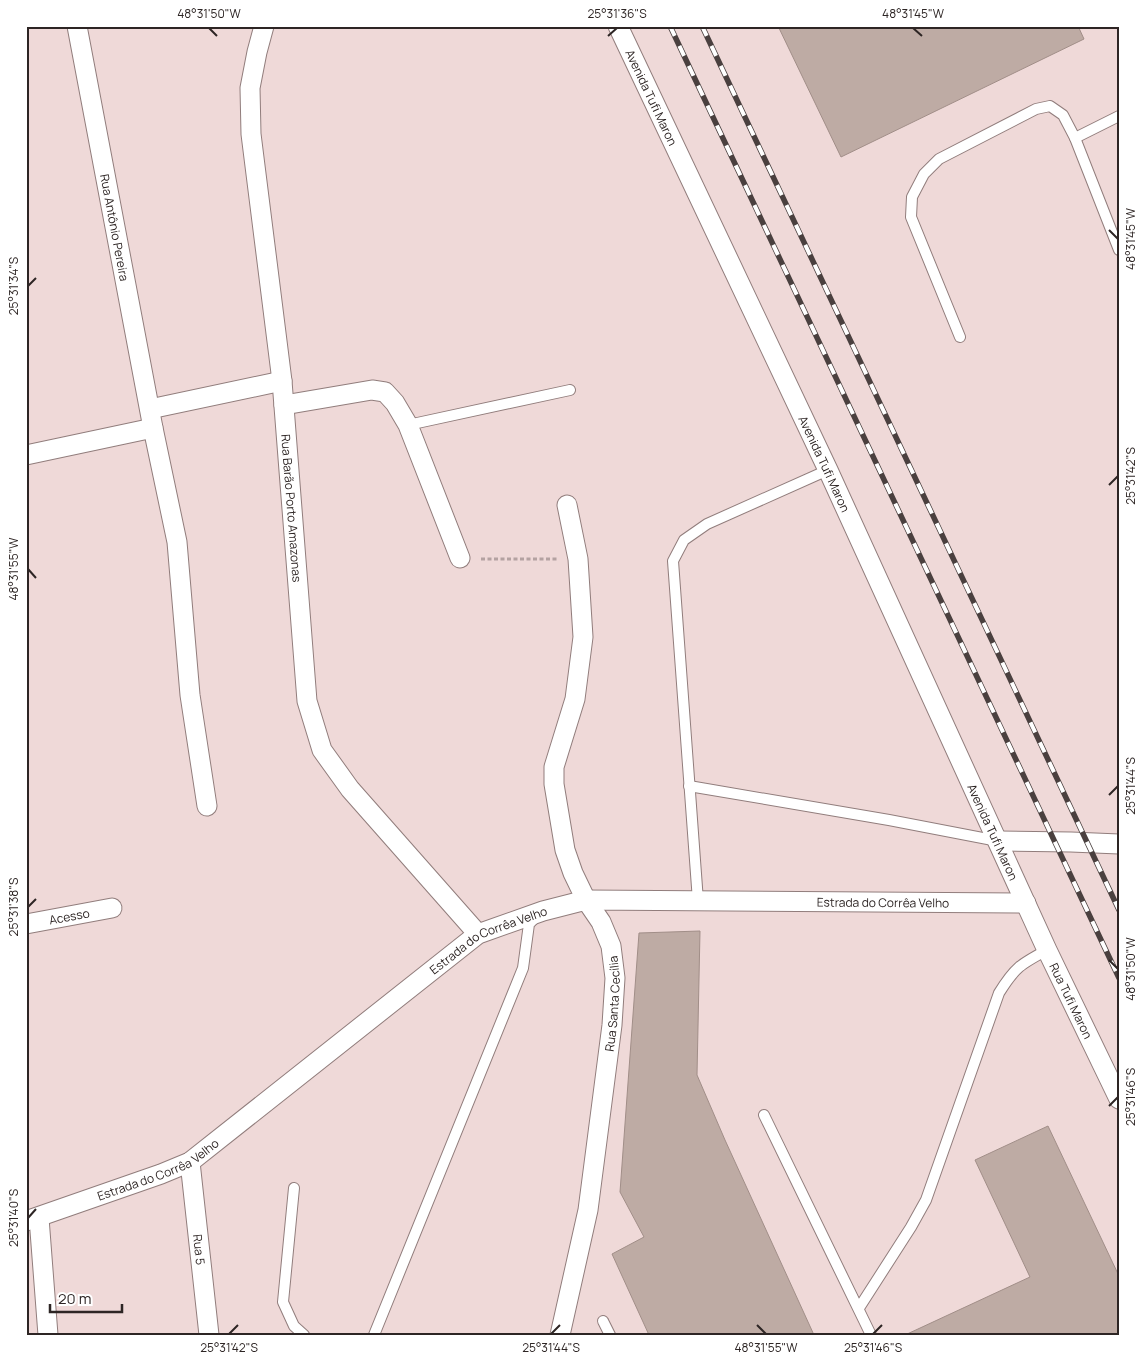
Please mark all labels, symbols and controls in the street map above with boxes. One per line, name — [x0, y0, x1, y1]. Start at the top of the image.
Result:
text: 48°31'50"W — [177, 5, 242, 22]
text: 25°31'36"S — [587, 5, 647, 22]
text: 48°31'45"W — [882, 5, 945, 22]
street label: Avenida Tufi Maron — [622, 47, 682, 148]
street label: Rua Antônio Pereira — [97, 172, 134, 282]
text: 48°31'45"W — [1122, 207, 1139, 270]
text: 25°31'34"S — [5, 257, 22, 315]
street label: Avenida Tufi Maron — [795, 413, 854, 515]
street label: Rua Barão Porto Amazonas — [278, 433, 306, 583]
text: 25°31'42"S — [1122, 447, 1139, 505]
text: 48°31'55"W — [5, 537, 22, 601]
text: 25°31'44"S — [1122, 757, 1139, 815]
street label: Avenida Tufi Maron — [964, 781, 1023, 883]
text: 25°31'38"S — [5, 878, 22, 936]
street label: Estrada do Corrêa Velho — [817, 893, 949, 911]
street label: Estrada do Corrêa Velho — [426, 902, 549, 978]
street label: Acesso — [48, 904, 91, 928]
text: 48°31'50"W — [1122, 936, 1139, 1001]
street label: Rua Santa Cecília — [600, 955, 624, 1053]
street label: Rua Tufi Maron — [1046, 960, 1097, 1041]
text: 25°31'46"S — [1122, 1068, 1139, 1126]
street label: Estrada do Corrêa Velho — [95, 1134, 222, 1204]
text: 25°31'40"S — [5, 1189, 22, 1247]
street label: Rua 5 — [189, 1233, 210, 1266]
scale bar — [50, 1281, 122, 1313]
text: 20 m — [58, 1288, 91, 1309]
text: 25°31'42"S — [200, 1339, 258, 1356]
text: 25°31'44"S — [522, 1339, 580, 1356]
text: 48°31'55"W — [734, 1339, 798, 1356]
text: 25°31'46"S — [844, 1339, 902, 1356]

